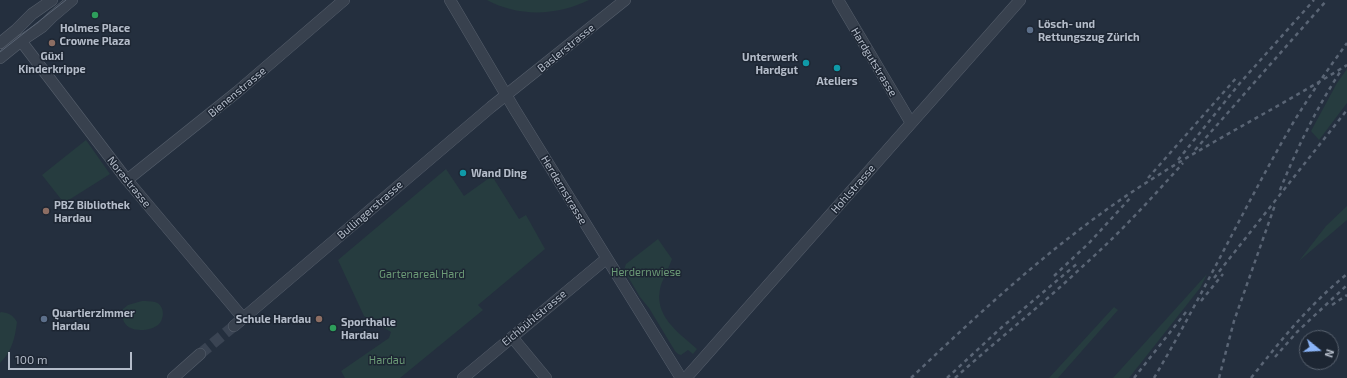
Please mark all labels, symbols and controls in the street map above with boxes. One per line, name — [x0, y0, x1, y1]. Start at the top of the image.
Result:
marker: Holmes Place Crowne Plaza — [90, 10, 100, 20]
place label: Lösch- und Rettungszug Zürich — [1038, 17, 1140, 43]
place label: Holmes Place Crowne Plaza — [60, 21, 130, 47]
street label: Baslerstrasse — [535, 21, 597, 75]
street label: Hardgutstrasse — [848, 25, 900, 99]
marker: Lösch- und Rettungszug Zürich — [1025, 25, 1035, 35]
marker: Güxi Kinderkrippe — [47, 38, 57, 48]
place label: Güxi Kinderkrippe — [18, 49, 86, 75]
place label: Unterwerk Hardgut — [742, 50, 798, 76]
marker: Unterwerk Hardgut — [801, 58, 811, 68]
marker: Ateliers — [832, 63, 842, 73]
street label: Bienenstrasse — [205, 64, 269, 120]
place label: Ateliers — [816, 74, 858, 88]
street label: Herdernstrasse — [538, 153, 590, 227]
street label: Norastrasse — [104, 154, 154, 210]
street label: Hohlstrasse — [828, 162, 878, 216]
place label: Wand Ding — [471, 166, 527, 180]
marker: Wand Ding — [458, 168, 468, 178]
street label: Bullingerstrasse — [335, 178, 405, 242]
place label: PBZ Bibliothek Hardau — [54, 198, 130, 224]
marker: PBZ Bibliothek Hardau — [41, 206, 51, 216]
park label: Herdernwiese — [611, 265, 681, 279]
park label: Gartenareal Hard — [379, 267, 465, 281]
street label: Eichbühlstrasse — [499, 287, 569, 349]
place label: Quartierzimmer Hardau — [52, 306, 135, 332]
place label: Schule Hardau — [236, 312, 311, 326]
marker: Quartierzimmer Hardau — [39, 314, 49, 324]
marker: Schule Hardau — [314, 314, 324, 324]
place label: Sporthalle Hardau — [341, 315, 396, 341]
marker: Sporthalle Hardau — [328, 323, 338, 333]
north arrow — [1299, 330, 1339, 370]
scale bar — [10, 344, 134, 370]
text: N — [1323, 348, 1337, 359]
text: 100 m — [15, 352, 47, 366]
park label: Hardau — [369, 353, 405, 367]

